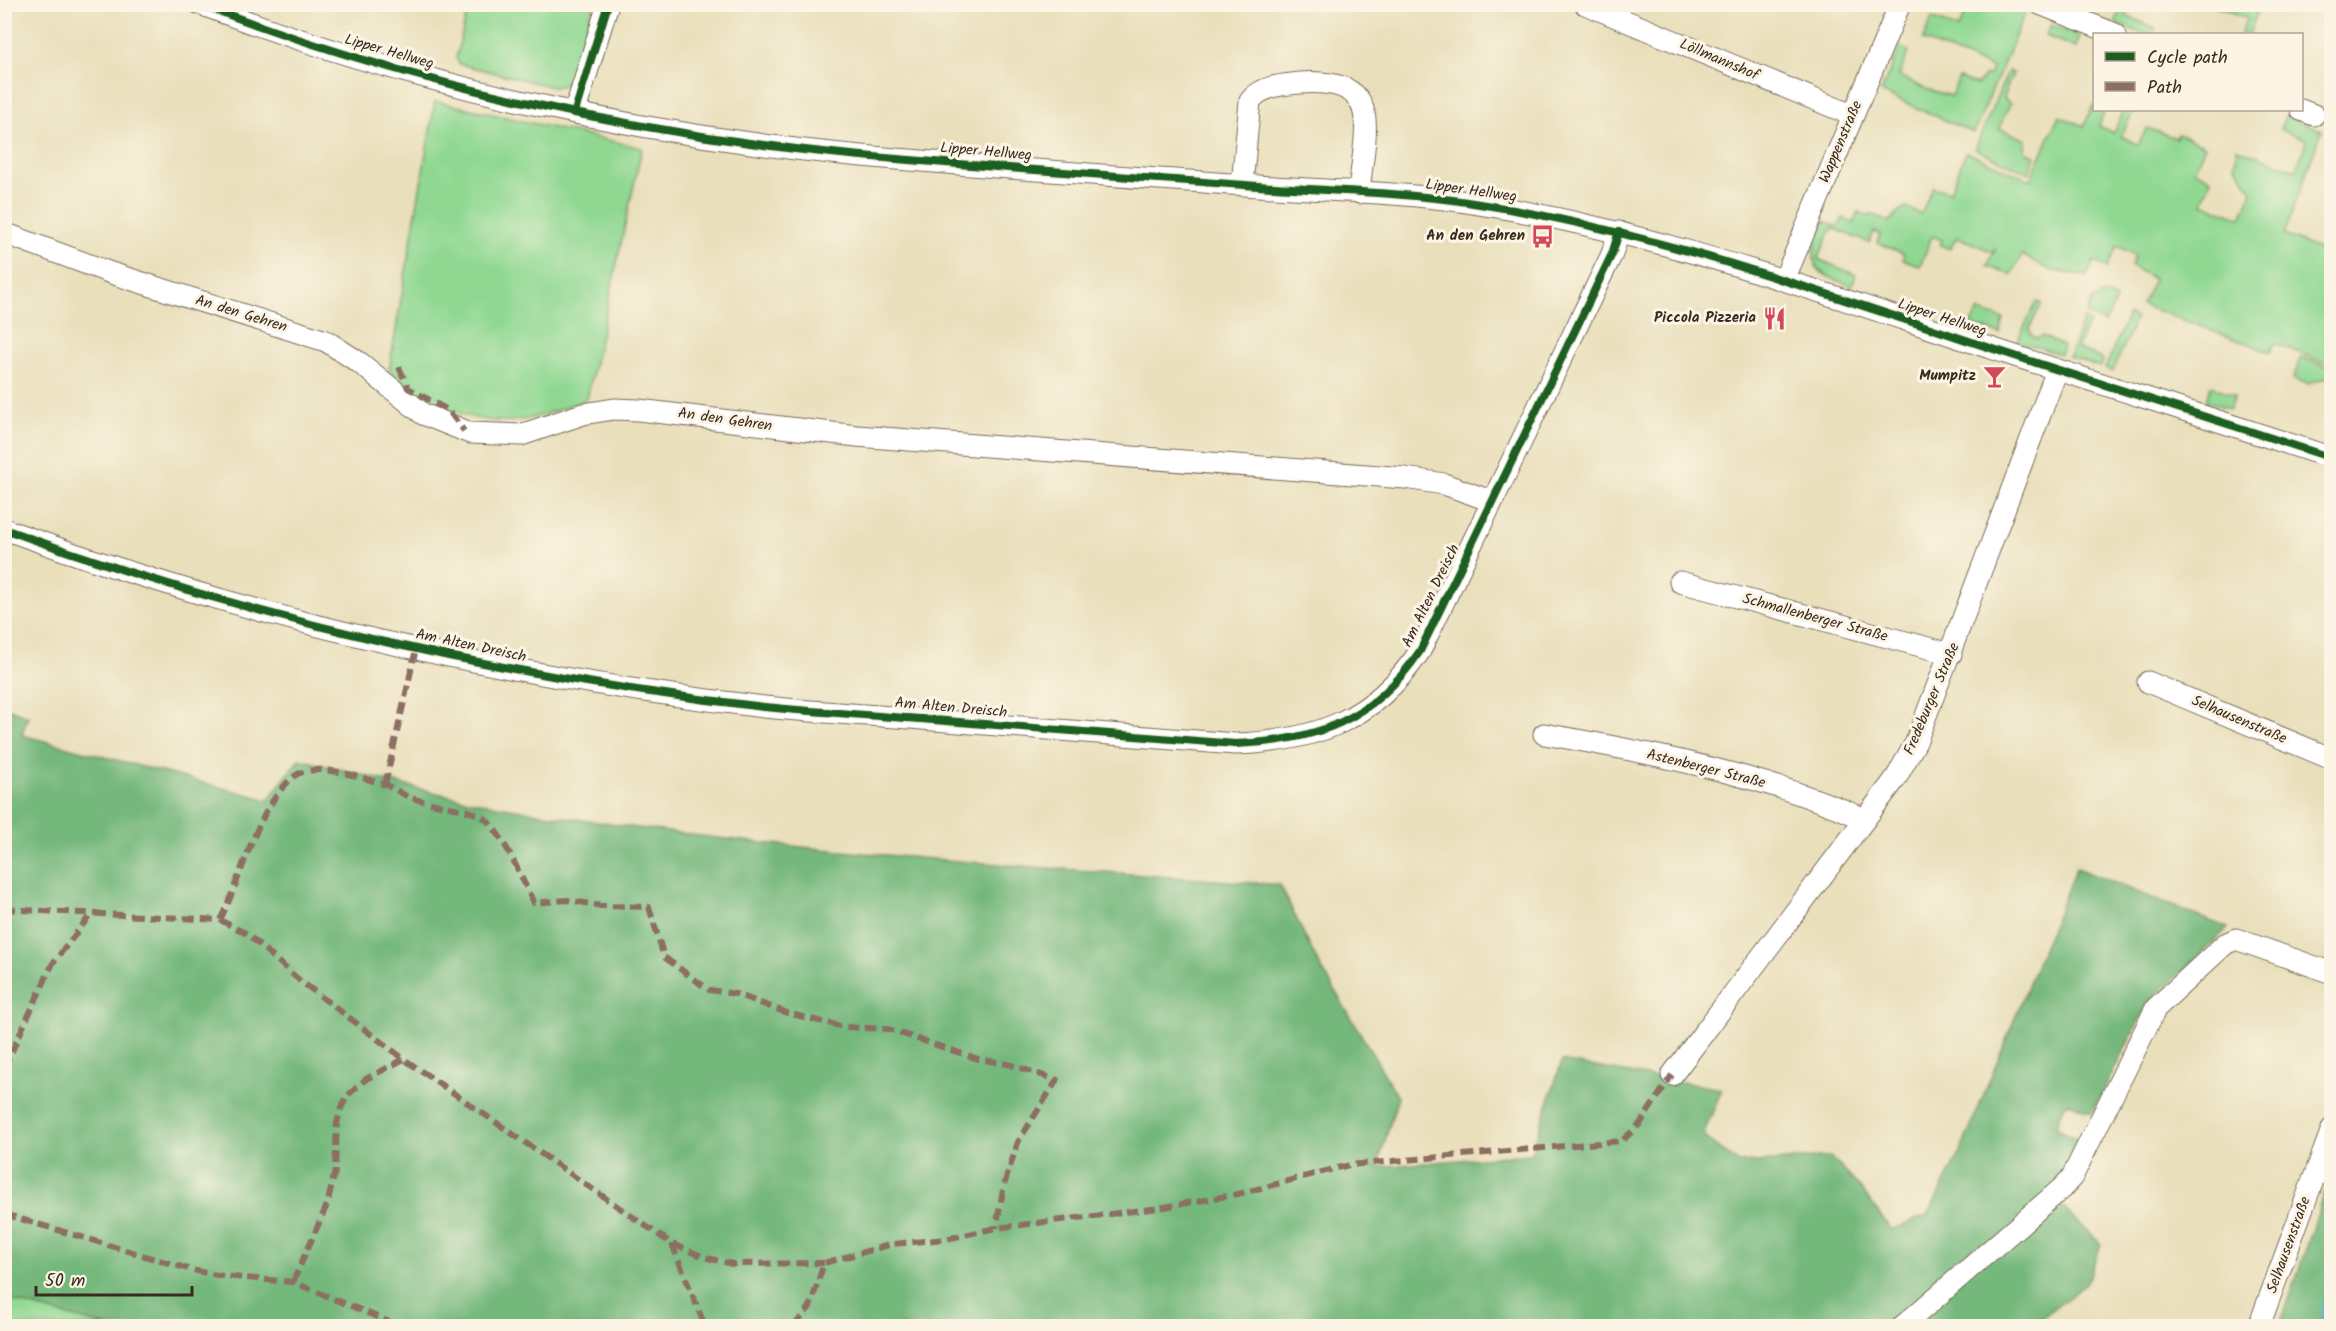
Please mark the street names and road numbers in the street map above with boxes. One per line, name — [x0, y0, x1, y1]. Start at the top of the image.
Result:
street label: Lipper Hellweg — [341, 28, 437, 76]
street label: Löllmannshof — [1676, 33, 1764, 88]
street label: Wappenstraße — [1813, 97, 1869, 187]
street label: Lipper Hellweg — [939, 136, 1033, 168]
street label: Lipper Hellweg — [1424, 173, 1518, 209]
street label: An den Gehren — [192, 289, 290, 339]
street label: Lipper Hellweg — [1895, 292, 1989, 344]
street label: An den Gehren — [676, 402, 774, 438]
street label: Am Alten Dreisch — [1396, 540, 1466, 652]
street label: Schmallenberger Straße — [1740, 587, 1891, 649]
street label: Am Alten Dreisch — [413, 623, 529, 669]
street label: Fredeburger Straße — [1898, 639, 1967, 759]
street label: Selhausenstraße — [2188, 689, 2291, 751]
street label: Am Alten Dreisch — [894, 691, 1008, 725]
street label: Astenberger Straße — [1644, 743, 1768, 795]
street label: Selhausenstraße — [2260, 1193, 2318, 1297]

